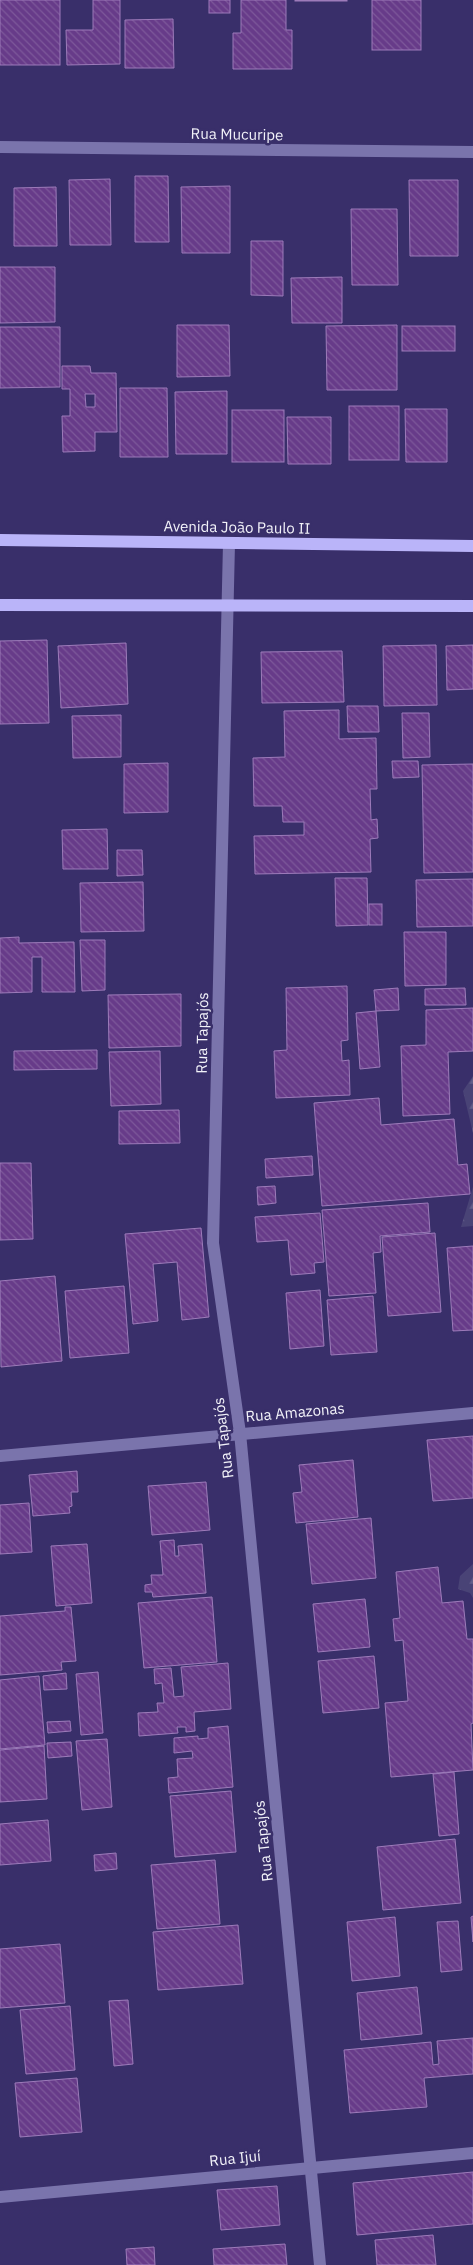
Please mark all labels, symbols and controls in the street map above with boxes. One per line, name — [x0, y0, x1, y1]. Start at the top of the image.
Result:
street label: Rua Mucuripe — [191, 124, 283, 144]
street label: Avenida João Paulo II — [163, 516, 311, 538]
street label: Rua Tapajós — [192, 992, 212, 1074]
street label: Rua Tapajós — [209, 1396, 237, 1480]
street label: Rua Amazonas — [245, 1398, 345, 1426]
street label: Rua Tapajós — [249, 1800, 277, 1882]
street label: Rua Ijuí — [208, 2146, 262, 2170]

